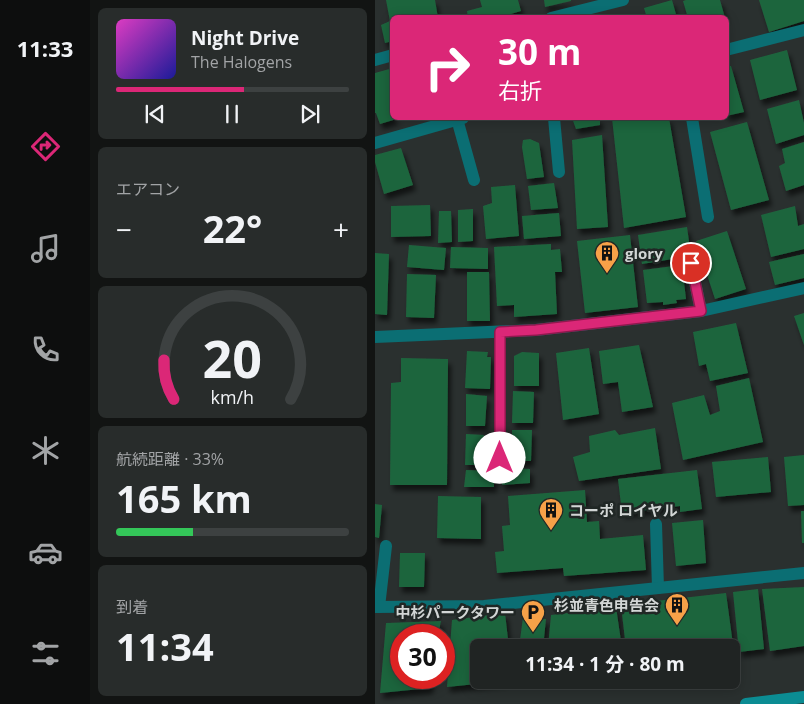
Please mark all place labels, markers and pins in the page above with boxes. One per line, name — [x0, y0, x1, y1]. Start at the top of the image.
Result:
building icon: glory — [594, 240, 620, 274]
pin — [670, 242, 712, 284]
place label: glory — [625, 243, 663, 263]
building icon: コーポ ロイヤル — [538, 497, 564, 531]
place label: コーポ ロイヤル — [569, 500, 677, 520]
building icon: 杉並青色申告会 — [664, 592, 690, 626]
place label: 杉並青色申告会 — [554, 595, 659, 615]
parking icon: 中杉パークタワー — [520, 599, 546, 633]
place label: 中杉パークタワー — [396, 602, 515, 622]

